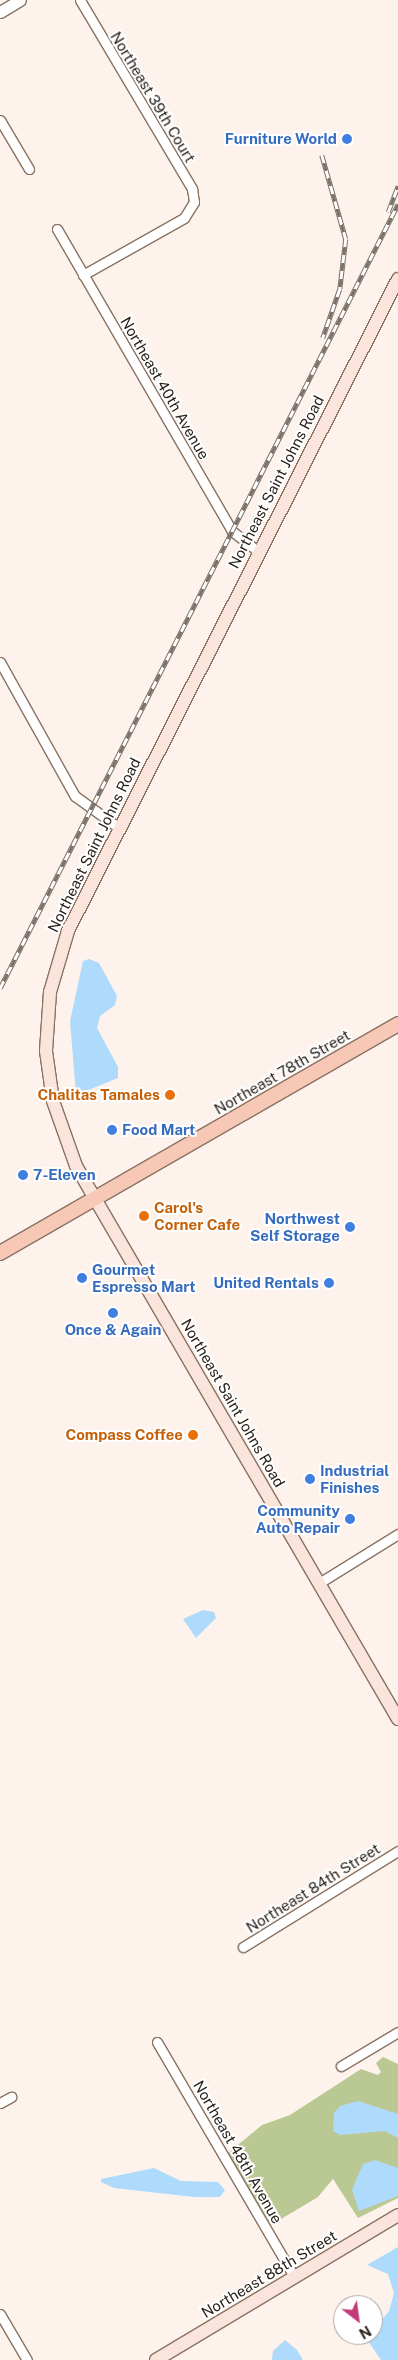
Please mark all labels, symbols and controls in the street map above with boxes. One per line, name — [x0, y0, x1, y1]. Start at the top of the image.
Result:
street label: Northeast 39th Court — [107, 28, 199, 166]
place label: Furniture World — [224, 130, 337, 148]
marker: Furniture World — [341, 133, 353, 145]
street label: Northeast 40th Avenue — [117, 314, 213, 462]
street label: Northeast Saint Johns Road — [225, 393, 327, 571]
street label: Northeast Saint Johns Road — [44, 755, 144, 935]
street label: Northeast 78th Street — [211, 1026, 353, 1118]
place label: Chalitas Tamales — [37, 1086, 160, 1104]
marker: Chalitas Tamales — [164, 1089, 176, 1101]
place label: Food Mart — [122, 1121, 195, 1139]
marker: Food Mart — [106, 1124, 118, 1136]
place label: 7-Eleven — [33, 1166, 96, 1184]
marker: 7-Eleven — [17, 1169, 29, 1181]
place label: Carol's Corner Cafe — [154, 1198, 240, 1233]
place label: Northwest Self Storage — [250, 1209, 340, 1244]
marker: Carol's Corner Cafe — [138, 1210, 150, 1222]
marker: Northwest Self Storage — [344, 1221, 356, 1233]
place label: Gourmet Espresso Mart — [92, 1260, 196, 1295]
marker: Gourmet Espresso Mart — [76, 1272, 88, 1284]
place label: United Rentals — [213, 1274, 319, 1292]
marker: United Rentals — [323, 1277, 335, 1289]
marker: Once & Again — [107, 1307, 119, 1319]
street label: Northeast Saint Johns Road — [177, 1316, 289, 1490]
place label: Once & Again — [65, 1321, 161, 1339]
place label: Compass Coffee — [65, 1426, 183, 1444]
marker: Compass Coffee — [187, 1429, 199, 1441]
place label: Industrial Finishes — [320, 1461, 389, 1496]
marker: Industrial Finishes — [304, 1473, 316, 1485]
place label: Community Auto Repair — [256, 1501, 340, 1536]
marker: Community Auto Repair — [344, 1513, 356, 1525]
street label: Northeast 84th Street — [243, 1839, 383, 1937]
street label: Northeast 48th Avenue — [190, 2077, 286, 2227]
street label: Northeast 88th Street — [198, 2226, 340, 2322]
north arrow — [333, 2295, 383, 2345]
text: N — [356, 2322, 374, 2342]

